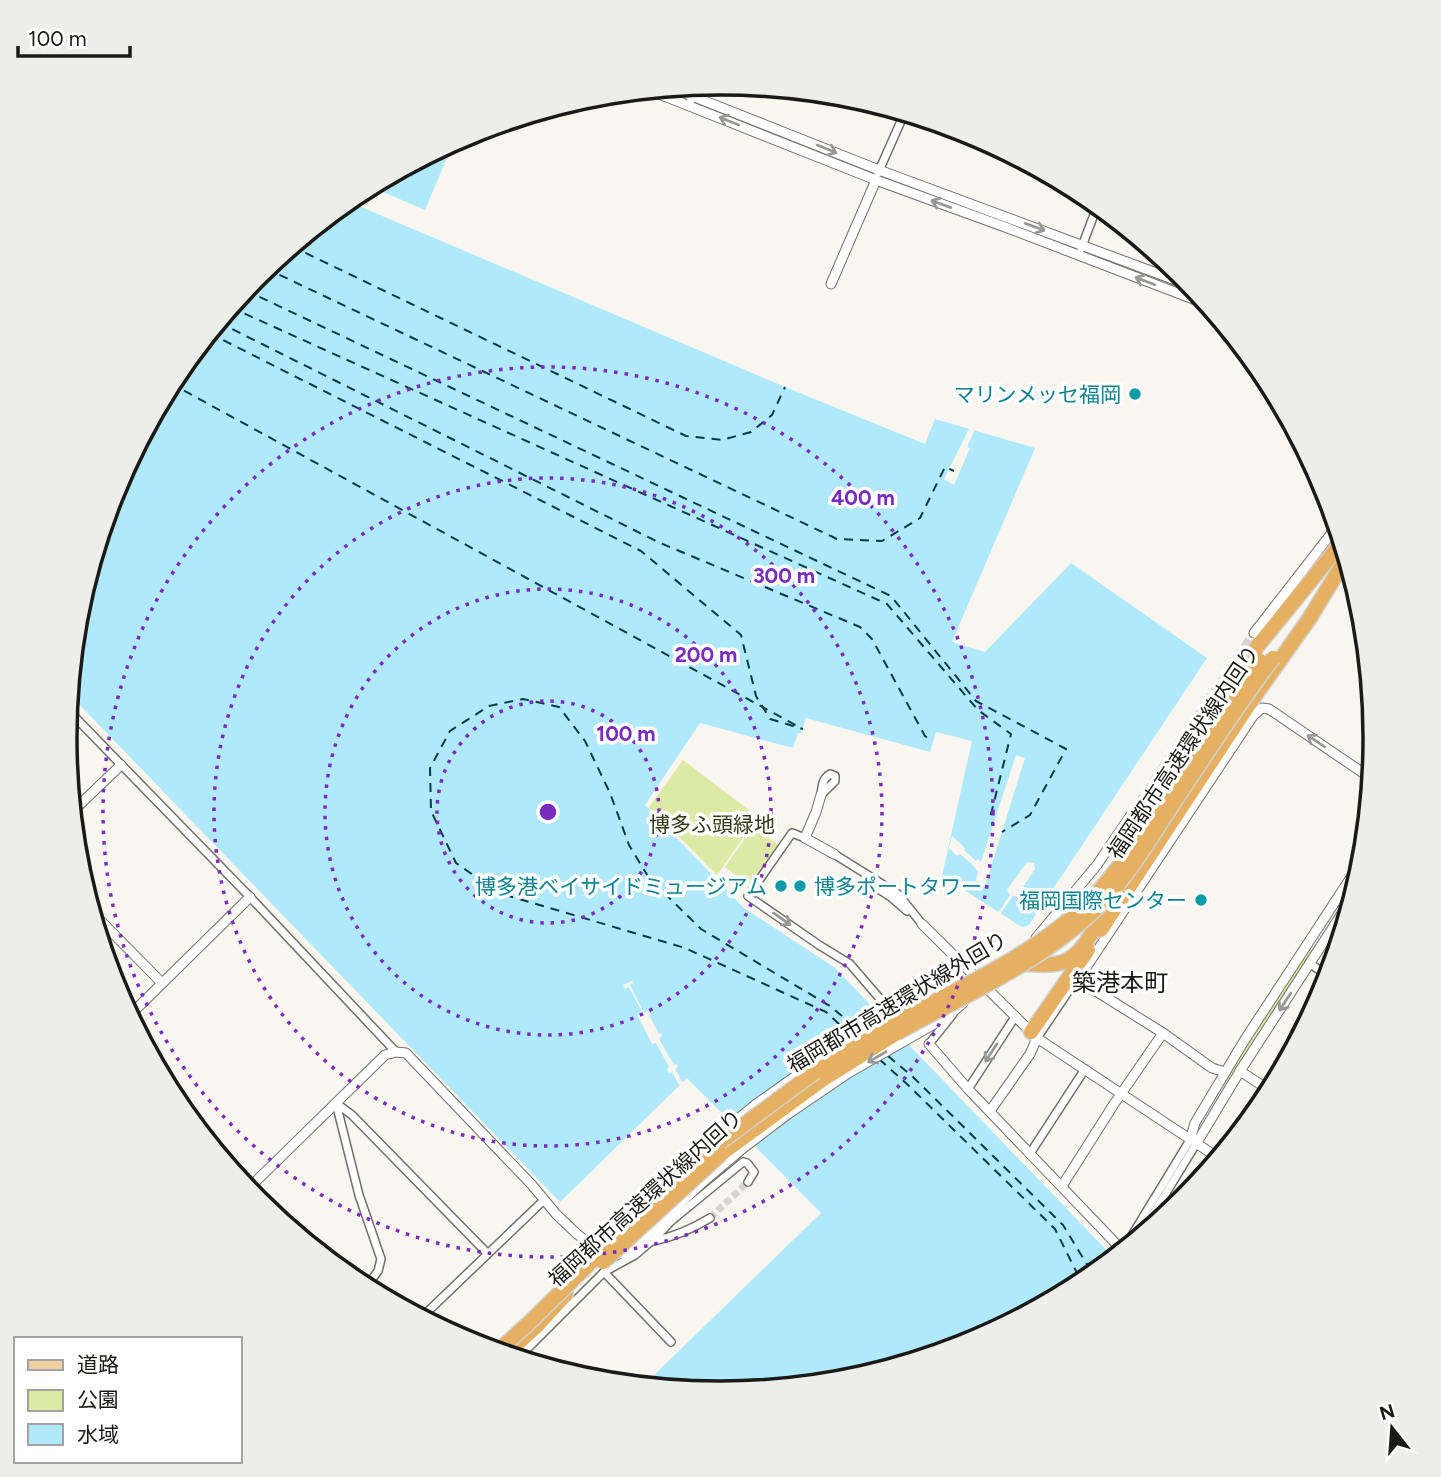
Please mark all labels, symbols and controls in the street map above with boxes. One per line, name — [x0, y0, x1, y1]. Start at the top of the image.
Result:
scale bar — [18, 14, 130, 58]
text: 100 m — [28, 26, 87, 51]
one-way arrow — [719, 113, 740, 126]
one-way arrow — [815, 143, 837, 156]
one-way arrow — [930, 196, 952, 209]
one-way arrow — [1024, 222, 1046, 235]
one-way arrow — [1134, 273, 1156, 286]
place label: マリンメッセ福岡 — [954, 382, 1121, 407]
marker: マリンメッセ福岡 — [1127, 386, 1143, 402]
text: 400 m — [831, 485, 895, 510]
text: 300 m — [753, 563, 815, 588]
street label: 福岡都市高速環状線内回り — [1102, 641, 1264, 863]
text: 200 m — [675, 642, 737, 667]
text: 100 m — [596, 721, 656, 746]
one-way arrow — [1307, 734, 1326, 748]
centre of rings — [536, 800, 560, 824]
park label: 博多ふ頭緑地 — [649, 812, 775, 837]
place label: 博多港ベイサイドミュージアム — [475, 874, 767, 899]
place label: 博多ポートタワー — [814, 874, 982, 899]
marker: 博多港ベイサイドミュージアム — [773, 878, 789, 894]
marker: 博多ポートタワー — [792, 878, 808, 894]
place label: 福岡国際センター — [1019, 888, 1187, 913]
marker: 福岡国際センター — [1193, 892, 1209, 908]
one-way arrow — [772, 912, 791, 926]
street label: 福岡都市高速環状線外回り — [783, 926, 1011, 1078]
district label: 築港本町 — [1072, 968, 1168, 997]
one-way arrow — [1277, 991, 1291, 1011]
one-way arrow — [984, 1042, 998, 1062]
one-way arrow — [867, 1051, 888, 1064]
street label: 福岡都市高速環状線内回り — [543, 1104, 747, 1292]
legend — [14, 1337, 242, 1463]
text: 道路 — [77, 1352, 119, 1377]
text: 公園 — [77, 1387, 119, 1412]
north arrow — [1357, 1393, 1427, 1463]
text: N — [1377, 1399, 1398, 1425]
text: 水域 — [77, 1422, 119, 1447]

